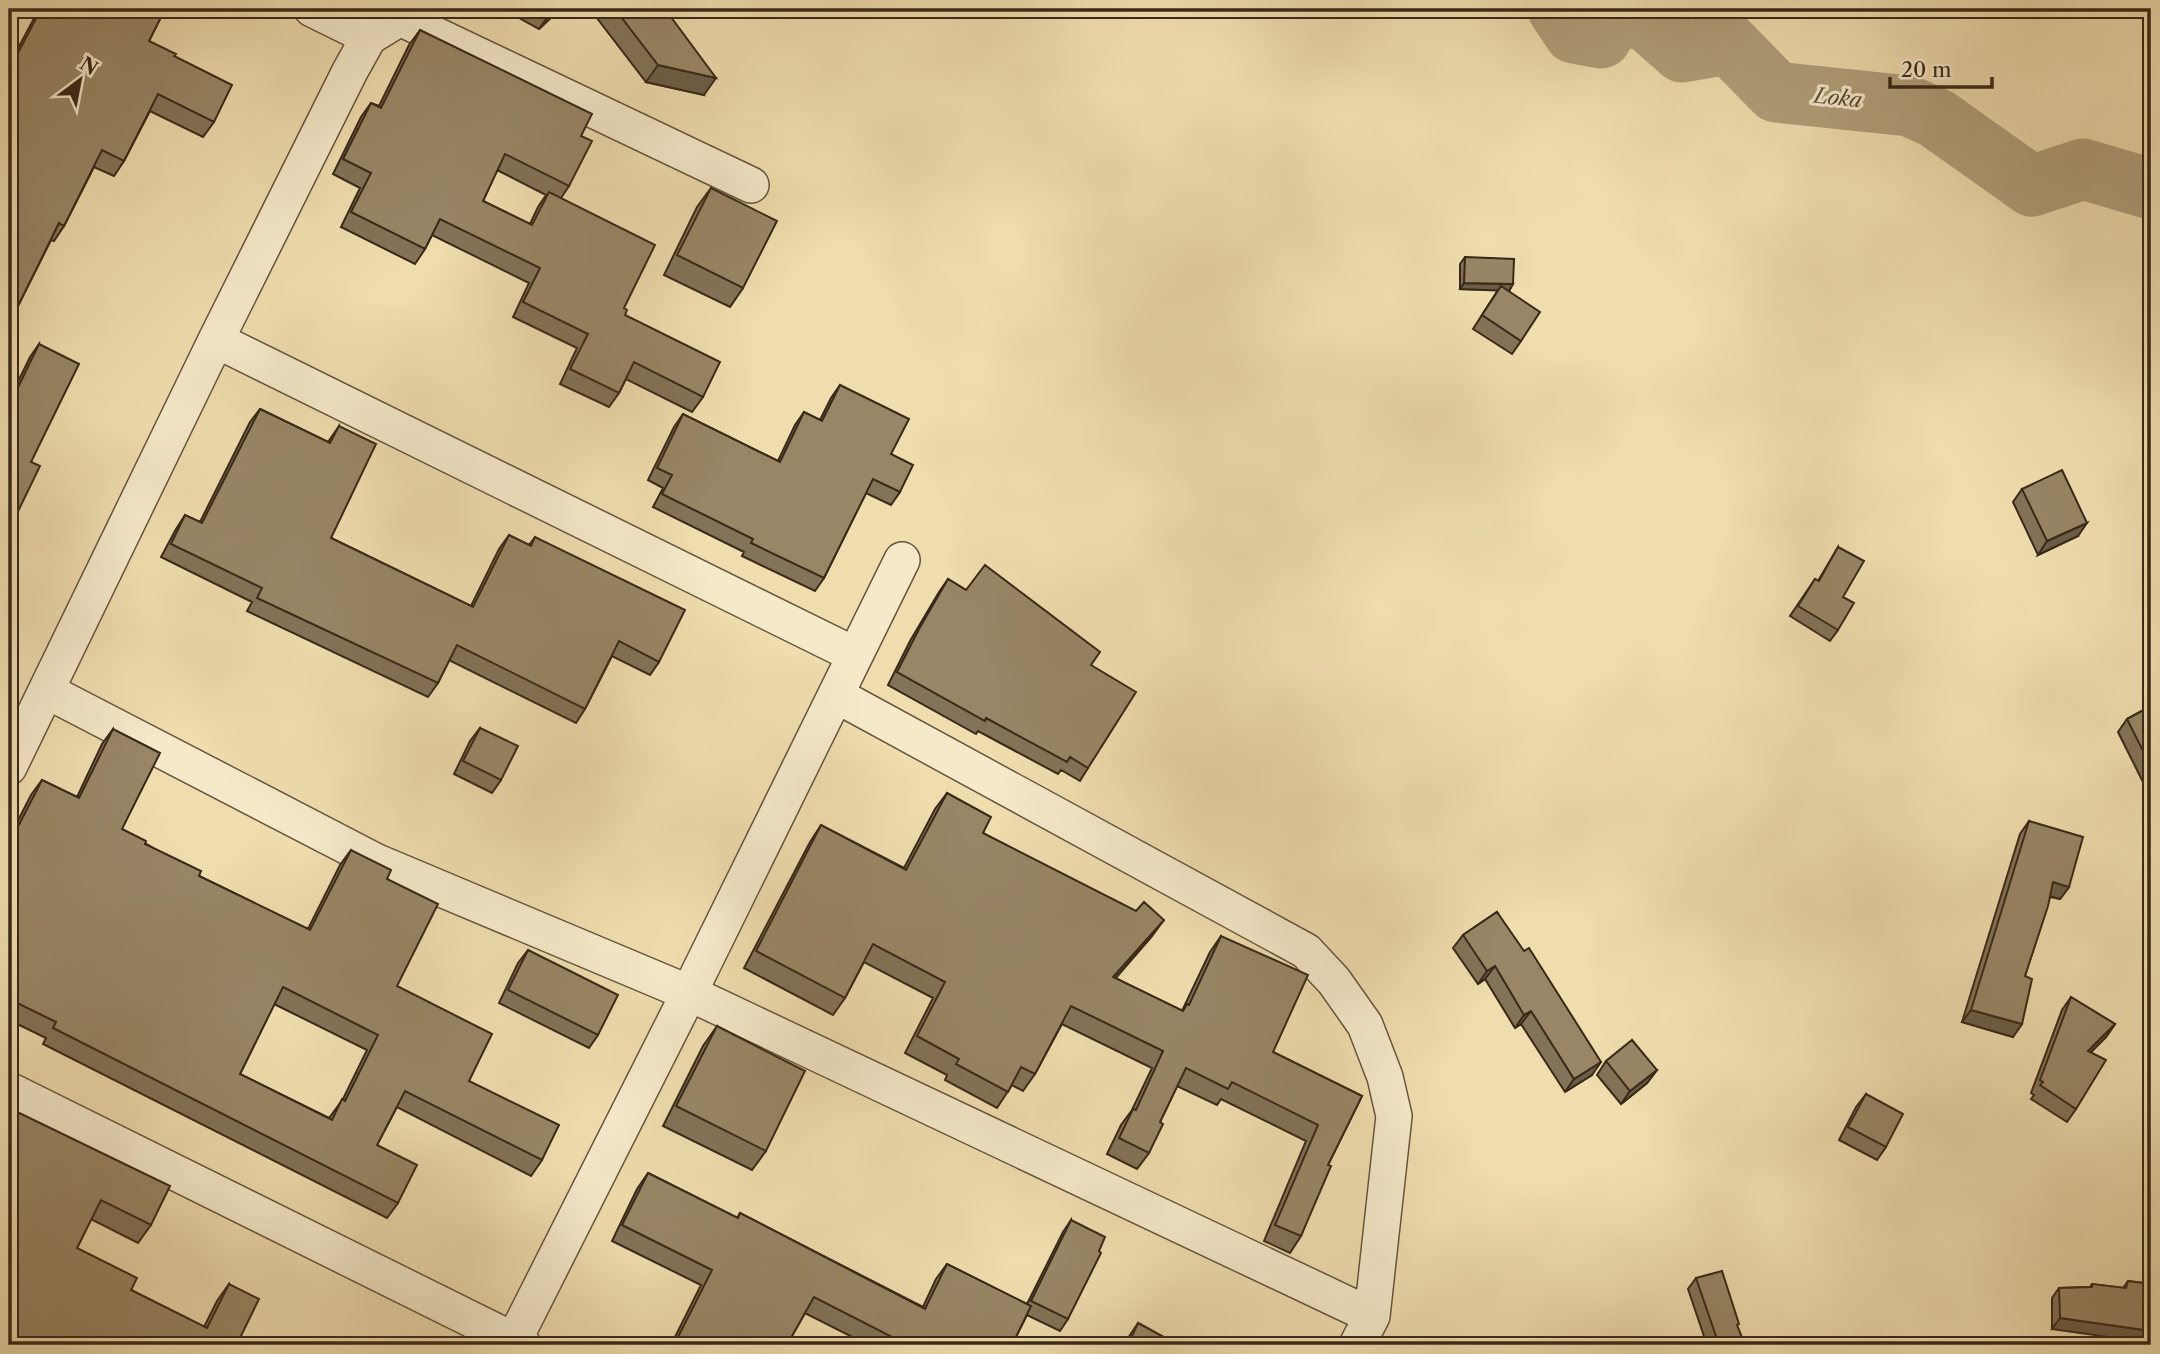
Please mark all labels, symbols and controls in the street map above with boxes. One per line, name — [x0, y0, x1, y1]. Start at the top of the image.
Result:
north arrow — [46, 46, 116, 116]
scale bar — [1890, 46, 1992, 90]
text: N — [76, 52, 102, 80]
text: 20 m — [1901, 57, 1952, 82]
water label: Loka — [1811, 82, 1864, 113]

